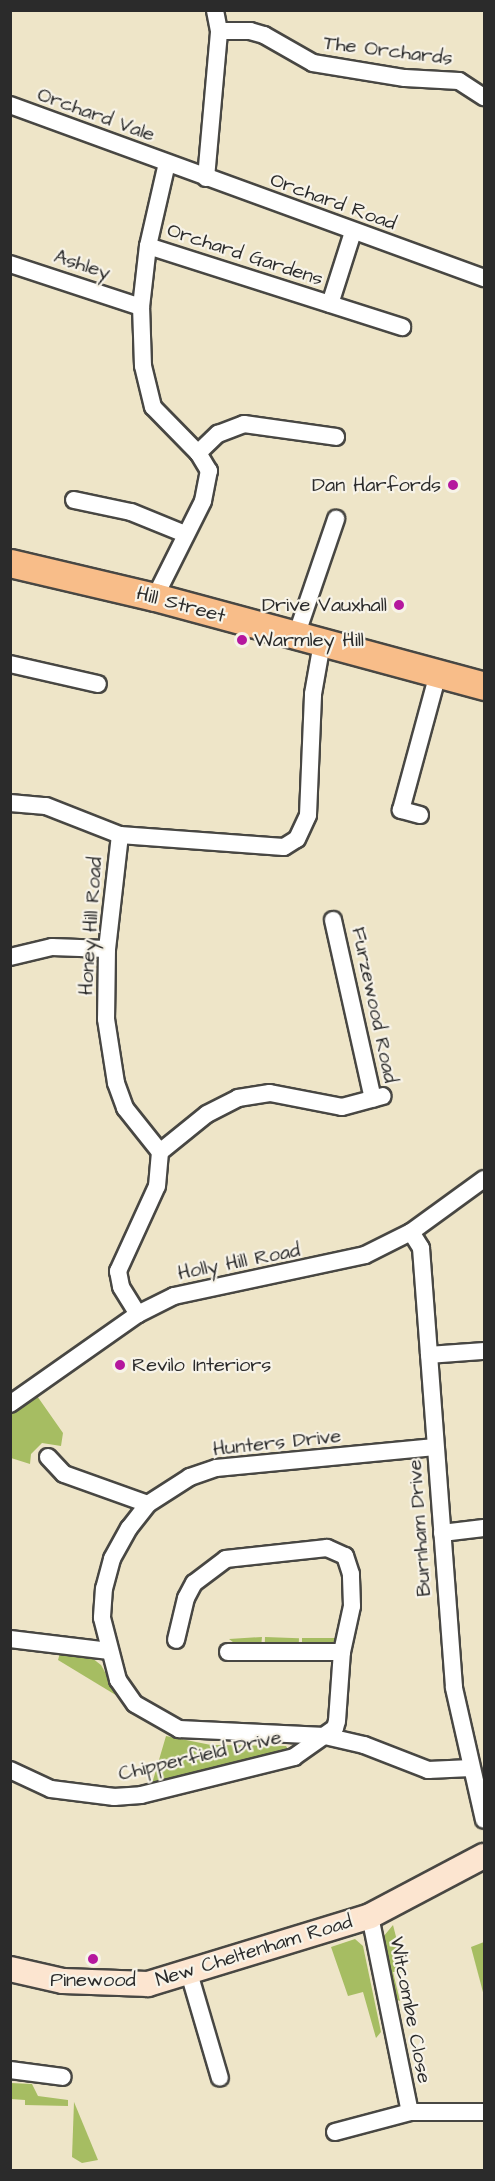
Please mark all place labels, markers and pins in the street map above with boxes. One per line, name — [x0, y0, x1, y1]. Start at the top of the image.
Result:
place label: Dan Harfords — [312, 473, 441, 497]
marker: Dan Harfords — [446, 478, 460, 492]
place label: Drive Vauxhall — [262, 593, 387, 617]
marker: Drive Vauxhall — [392, 598, 406, 612]
place label: Warmley Hill — [254, 628, 364, 652]
marker: Warmley Hill — [235, 633, 249, 647]
place label: Revilo Interiors — [132, 1353, 271, 1377]
marker: Revilo Interiors — [113, 1358, 127, 1372]
marker: Pinewood — [86, 1952, 100, 1966]
place label: Pinewood — [50, 1968, 136, 1992]

